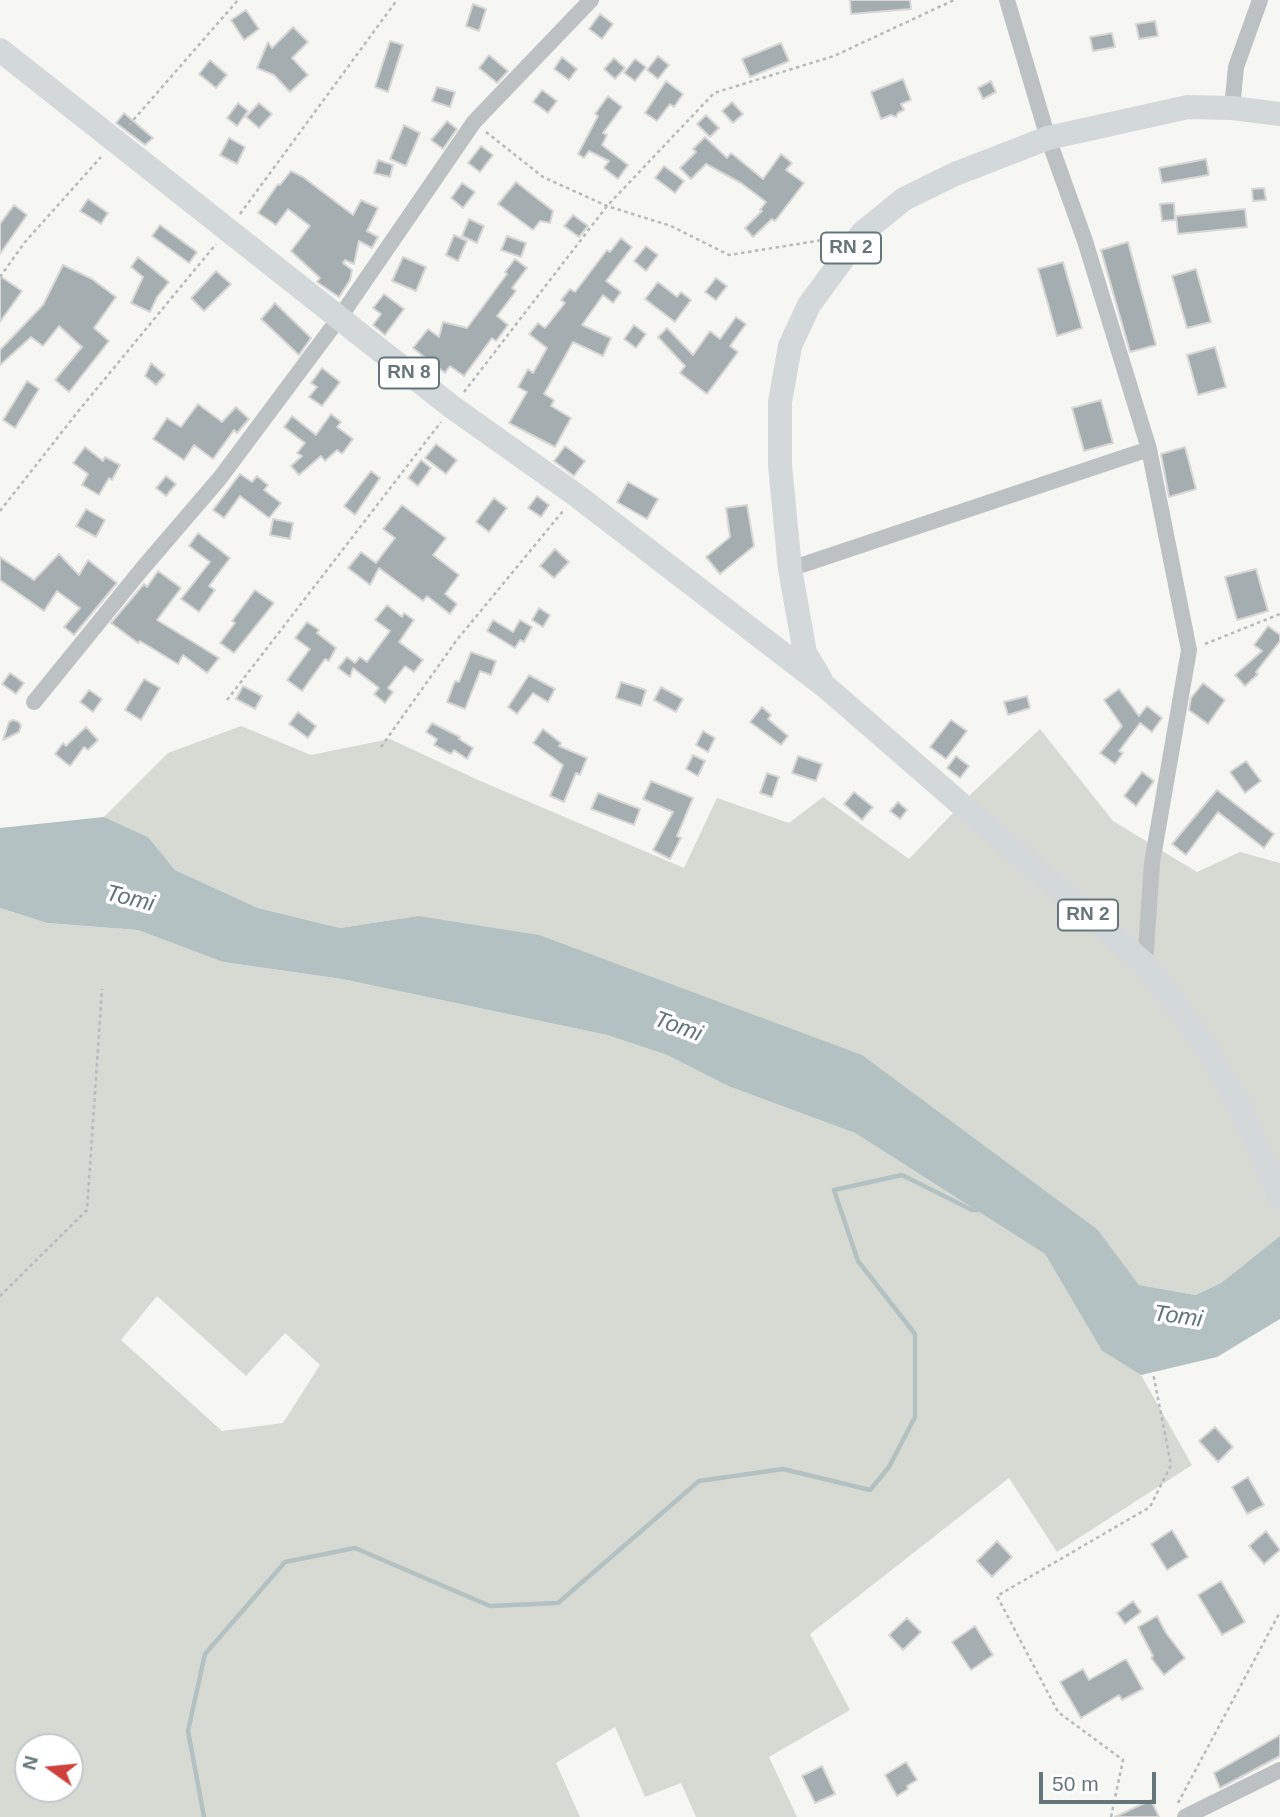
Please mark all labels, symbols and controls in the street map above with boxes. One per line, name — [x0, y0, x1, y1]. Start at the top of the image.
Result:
road number: RN 2 — [821, 232, 881, 264]
road number: RN 8 — [379, 358, 439, 388]
water label: Tomi — [103, 880, 157, 918]
road number: RN 2 — [1058, 900, 1118, 931]
water label: Tomi — [650, 1006, 706, 1048]
water label: Tomi — [1152, 1300, 1204, 1334]
north arrow — [14, 1733, 84, 1803]
text: N — [18, 1754, 42, 1772]
scale bar — [1042, 1758, 1159, 1802]
text: 50 m — [1052, 1772, 1099, 1795]

